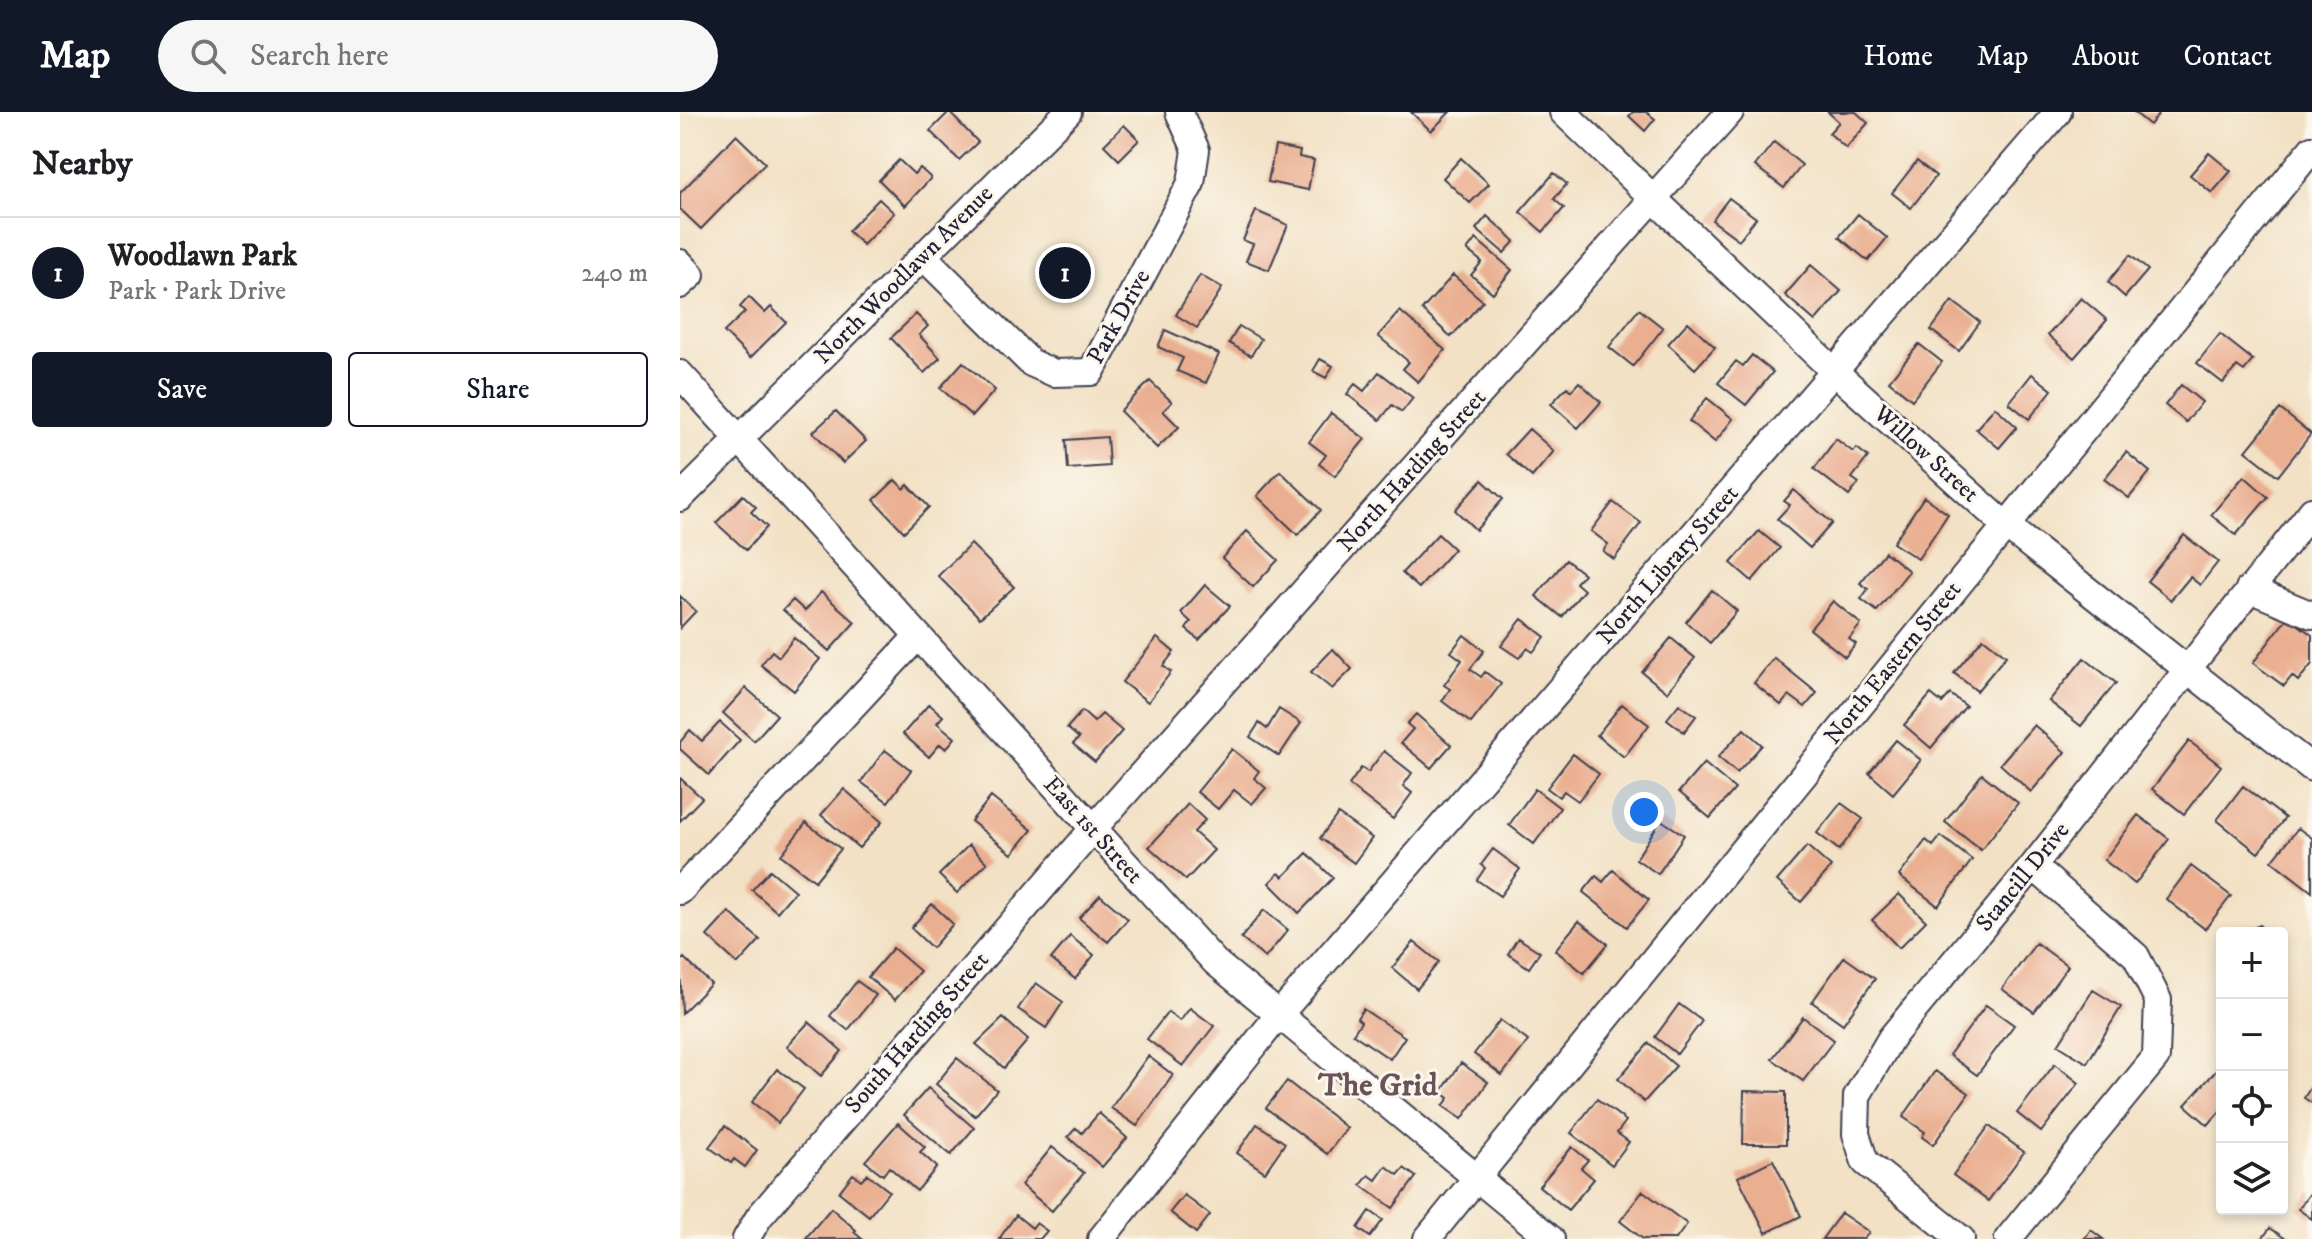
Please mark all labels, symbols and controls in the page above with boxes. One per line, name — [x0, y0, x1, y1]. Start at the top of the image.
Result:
search box — [158, 20, 718, 92]
text: Map — [40, 32, 110, 80]
icon: search — [186, 34, 230, 78]
text: Search here — [250, 38, 389, 75]
text: Home — [1864, 39, 1933, 74]
text: Map — [1977, 39, 2028, 74]
text: About — [2072, 39, 2139, 74]
text: Contact — [2183, 39, 2272, 74]
text: Nearby — [32, 143, 133, 185]
street label: North Woodlawn Avenue — [808, 179, 1000, 371]
text: Woodlawn Park — [108, 238, 297, 275]
pin: 1 — [1039, 243, 1091, 303]
text: 1 — [53, 257, 63, 290]
text: 240 m — [581, 257, 648, 290]
street label: Park Drive — [1081, 264, 1157, 369]
text: Park · Park Drive — [108, 275, 286, 308]
button: Save — [32, 352, 332, 427]
button: Share — [348, 352, 648, 427]
street label: North Harding Street — [1331, 383, 1493, 559]
street label: Willow Street — [1866, 398, 1985, 509]
street label: North Library Street — [1591, 479, 1745, 651]
street label: North Eastern Street — [1818, 575, 1968, 751]
street label: East 1st Street — [1037, 770, 1149, 890]
your location — [1624, 792, 1664, 832]
street label: Stancill Drive — [1970, 816, 2076, 938]
map controls — [2216, 927, 2288, 1215]
button: + — [2216, 927, 2288, 999]
street label: South Harding Street — [839, 946, 996, 1120]
button: − — [2216, 999, 2288, 1071]
district label: The Grid — [1317, 1066, 1439, 1106]
button: locate — [2216, 1071, 2288, 1143]
button: layers — [2216, 1143, 2288, 1215]

